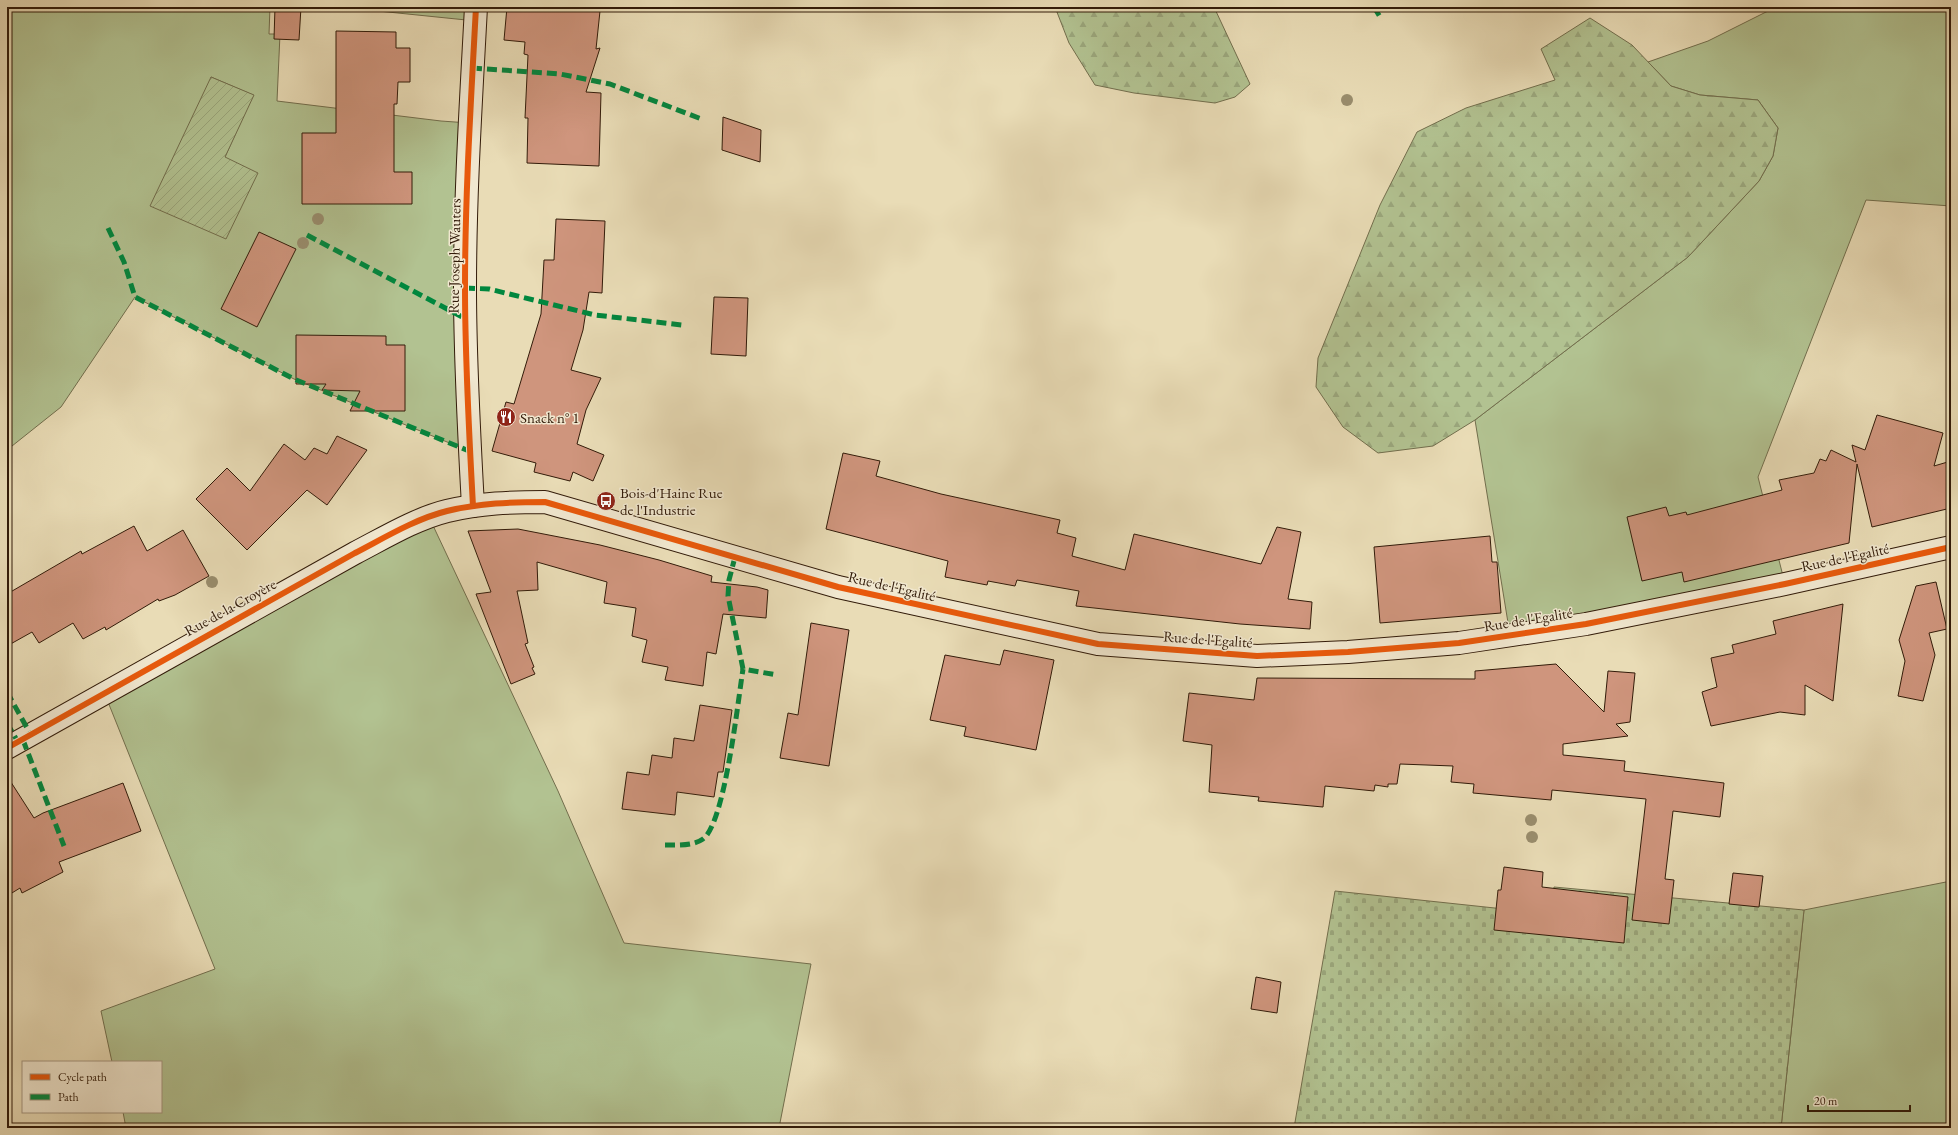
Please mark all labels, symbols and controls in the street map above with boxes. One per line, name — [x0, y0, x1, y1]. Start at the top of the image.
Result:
street label: Rue Joseph Wauters — [443, 198, 465, 314]
restaurant icon: Snack n° 1 — [495, 406, 517, 428]
place label: Snack n° 1 — [520, 408, 580, 427]
place label: Bois-d'Haine Rue de l'Industrie — [620, 483, 723, 519]
bus stop icon: Bois-d'Haine Rue de l'Industrie — [595, 490, 617, 512]
street label: Rue de l'Egalité — [1799, 538, 1891, 576]
street label: Rue de l'Egalité — [846, 567, 938, 605]
street label: Rue de la Croyère — [181, 574, 279, 640]
street label: Rue de l'Egalité — [1482, 603, 1574, 635]
street label: Rue de l'Egalité — [1163, 626, 1253, 652]
legend — [22, 1061, 162, 1113]
text: Cycle path — [58, 1069, 107, 1085]
scale bar — [1808, 1087, 1910, 1113]
text: Path — [58, 1089, 79, 1105]
text: 20 m — [1814, 1093, 1838, 1109]

